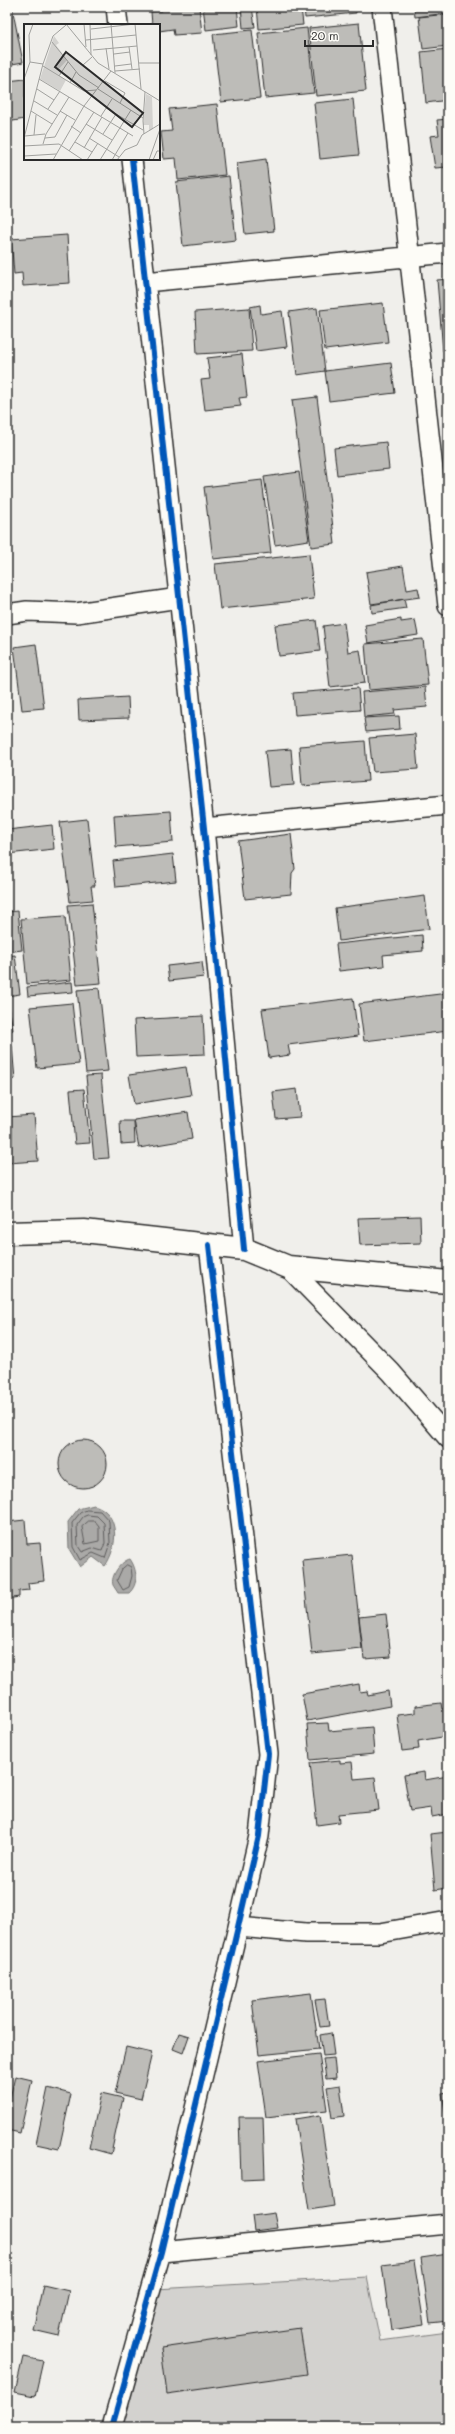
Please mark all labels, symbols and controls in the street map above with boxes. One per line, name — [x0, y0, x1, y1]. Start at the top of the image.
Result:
scale bar — [305, 22, 373, 48]
inset map — [24, 24, 160, 160]
text: 20 m — [311, 27, 339, 43]

